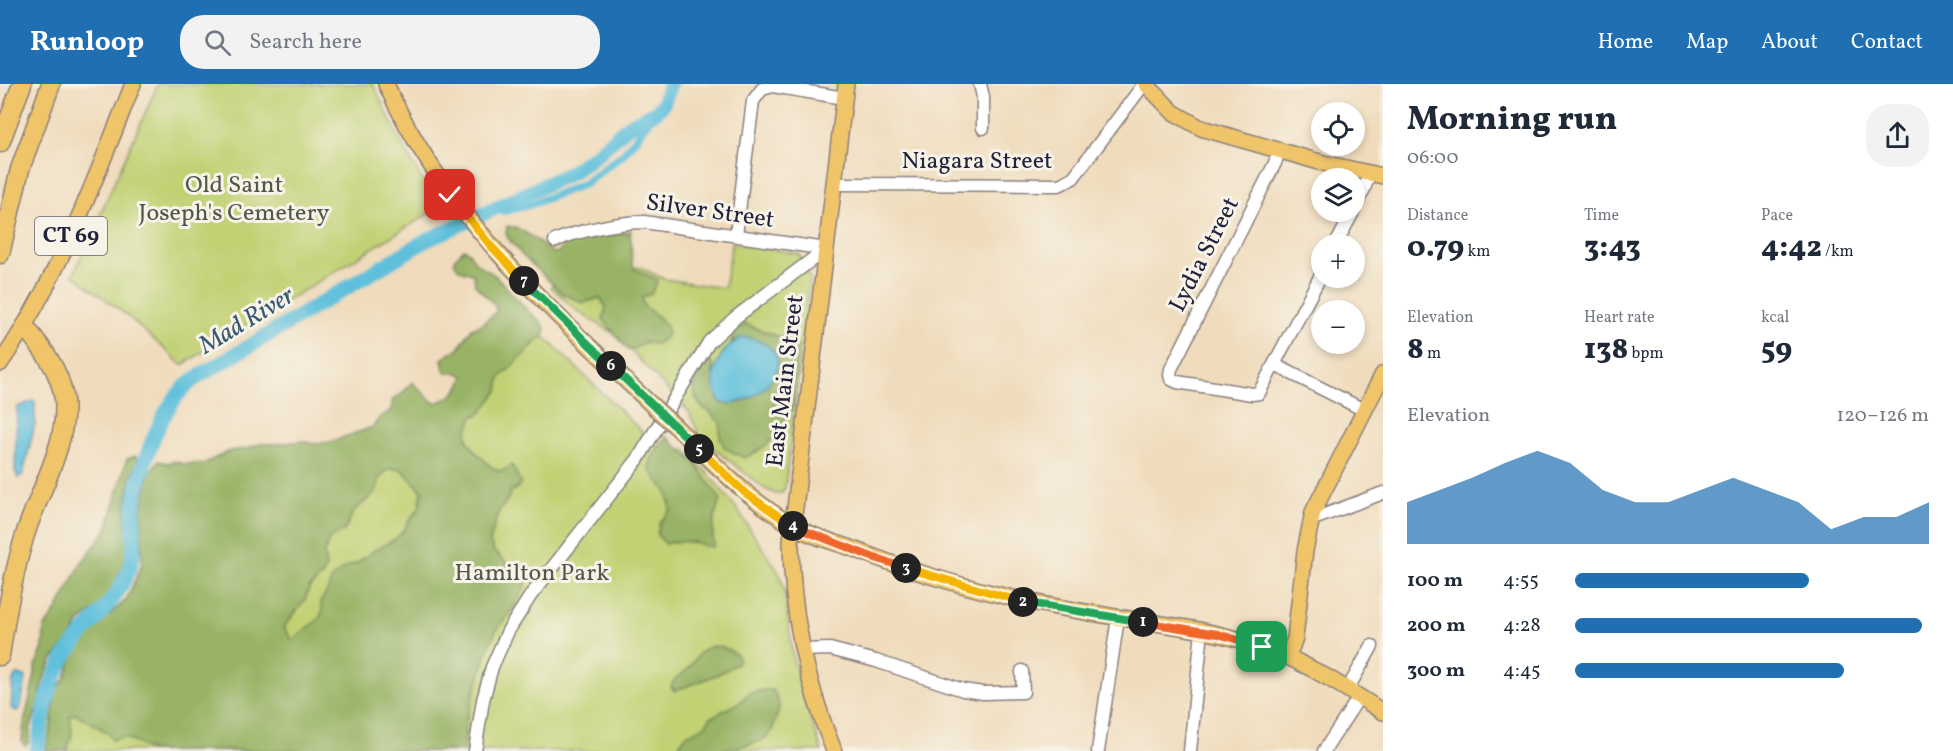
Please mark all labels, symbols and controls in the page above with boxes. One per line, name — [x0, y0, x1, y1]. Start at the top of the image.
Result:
search box — [180, 15, 600, 69]
text: Runloop — [30, 23, 144, 62]
icon: search — [201, 26, 234, 59]
text: Search here — [249, 27, 362, 58]
text: Home — [1598, 28, 1653, 57]
text: Map — [1686, 28, 1728, 57]
text: About — [1761, 28, 1818, 57]
text: Contact — [1851, 28, 1923, 57]
text: Morning run — [1407, 98, 1617, 144]
map controls — [1311, 102, 1365, 354]
button: locate — [1311, 102, 1365, 156]
button: share — [1866, 104, 1929, 167]
text: 06:00 — [1407, 144, 1459, 172]
street label: Niagara Street — [902, 145, 1052, 179]
button: layers — [1311, 168, 1365, 222]
park label: Old Saint Joseph's Cemetery — [138, 169, 330, 231]
pin — [424, 169, 475, 220]
icon: check — [433, 178, 466, 211]
street label: Silver Street — [644, 186, 776, 238]
street label: Lydia Street — [1161, 192, 1249, 318]
text: Distance — [1407, 205, 1468, 227]
text: Time — [1584, 205, 1619, 227]
text: Pace — [1761, 205, 1793, 227]
road number: CT 69 — [35, 217, 107, 255]
text: 0.79 — [1407, 227, 1464, 269]
text: 3:43 — [1584, 227, 1641, 269]
text: 4:42 — [1761, 227, 1822, 269]
button: + — [1311, 234, 1365, 288]
text: km — [1464, 241, 1490, 263]
text: /km — [1822, 241, 1854, 263]
pin: 7 — [509, 266, 539, 296]
text: 7 — [520, 270, 528, 292]
water label: Mad River — [192, 278, 302, 364]
street label: East Main Street — [759, 293, 813, 469]
button: − — [1311, 300, 1365, 354]
text: Elevation — [1407, 307, 1474, 329]
text: Heart rate — [1584, 307, 1655, 329]
text: kcal — [1761, 307, 1789, 329]
text: 8 — [1407, 329, 1424, 371]
text: 138 — [1584, 329, 1628, 371]
text: 59 — [1761, 329, 1792, 371]
text: m — [1424, 343, 1441, 365]
text: bpm — [1628, 343, 1664, 365]
pin: 6 — [596, 351, 626, 381]
text: 6 — [607, 355, 615, 377]
text: Elevation — [1407, 402, 1490, 430]
text: 120–126 m — [1836, 402, 1929, 430]
pin: 5 — [684, 434, 714, 464]
text: 5 — [695, 438, 703, 460]
pin: 4 — [778, 511, 808, 541]
text: 4 — [788, 515, 798, 537]
pin: 3 — [891, 553, 921, 583]
park label: Hamilton Park — [455, 557, 609, 591]
text: 3 — [902, 557, 910, 579]
text: 100 m — [1407, 567, 1463, 595]
text: 4:55 — [1503, 567, 1539, 595]
pin: 2 — [1008, 587, 1038, 617]
text: 2 — [1019, 591, 1027, 613]
pin: 1 — [1128, 607, 1158, 637]
text: 1 — [1140, 611, 1146, 633]
text: 200 m — [1407, 612, 1465, 640]
text: 4:28 — [1503, 612, 1541, 640]
pin — [1236, 621, 1287, 672]
icon: arrive — [1245, 630, 1278, 663]
text: 300 m — [1407, 657, 1465, 685]
text: 4:45 — [1503, 657, 1541, 685]

